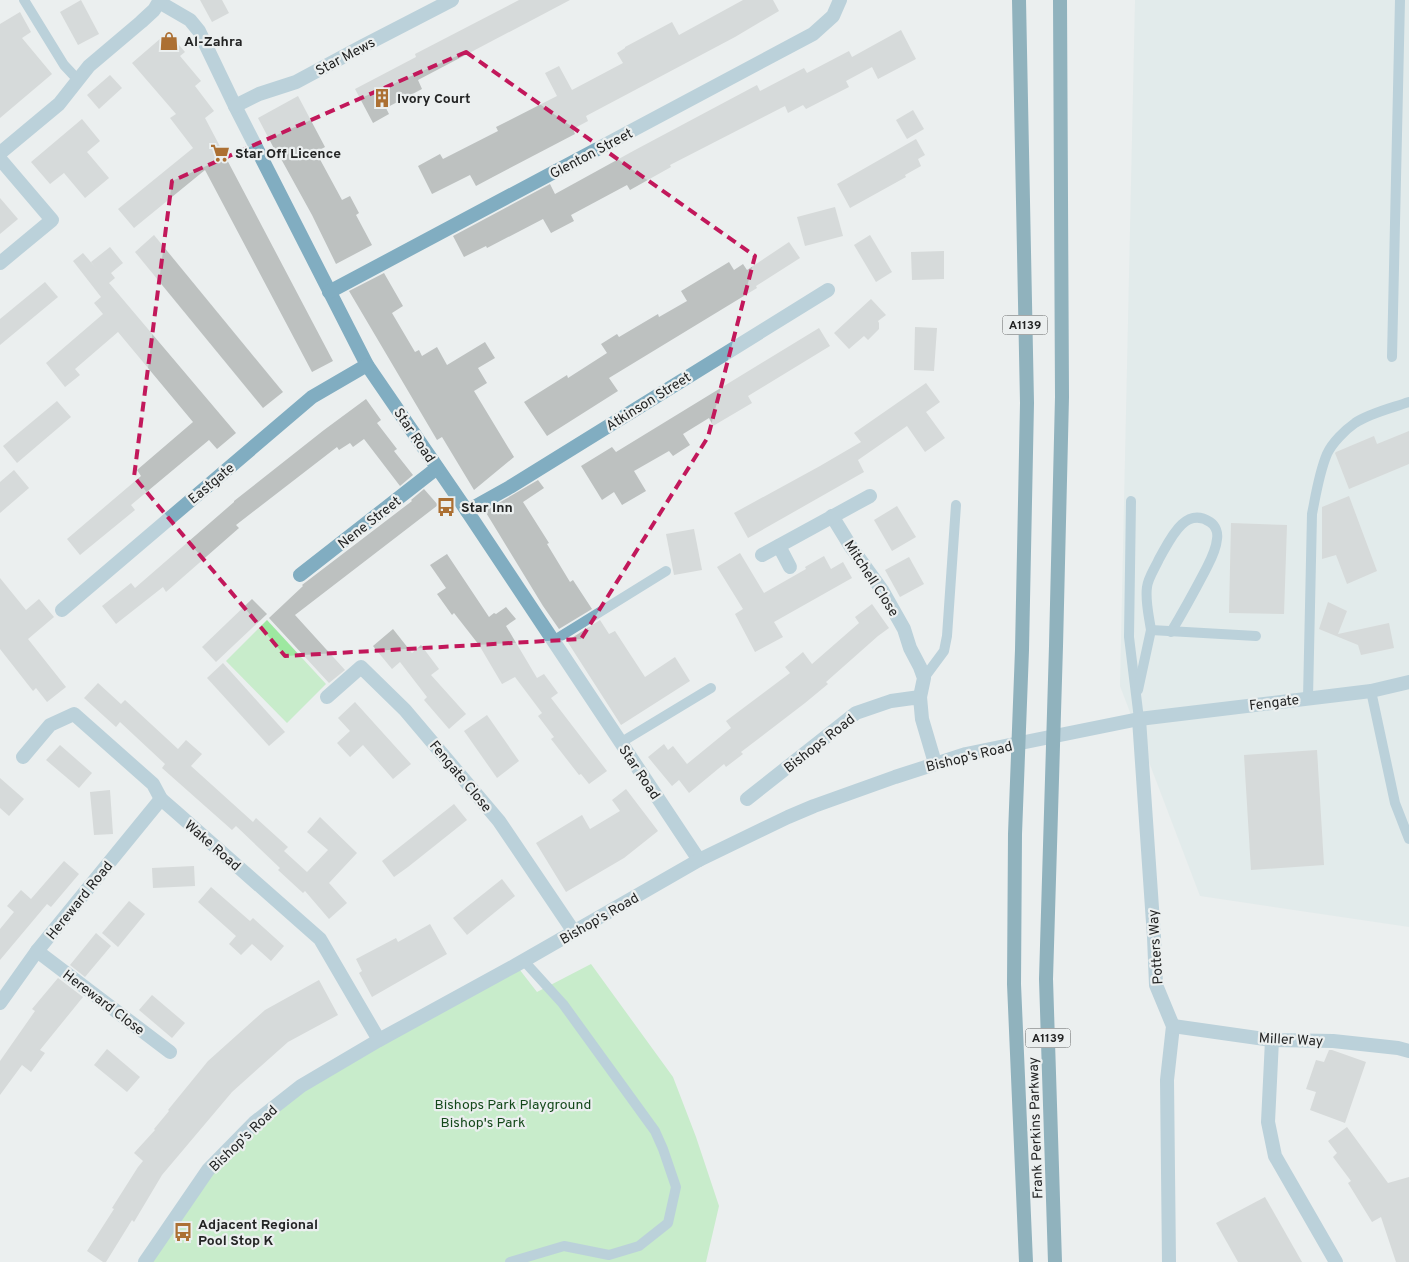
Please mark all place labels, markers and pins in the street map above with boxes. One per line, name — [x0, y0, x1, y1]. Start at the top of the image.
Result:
shop icon: Al-Zahra — [158, 30, 180, 52]
place label: Al-Zahra — [184, 34, 242, 51]
building icon: Ivory Court — [371, 87, 393, 109]
place label: Ivory Court — [397, 91, 471, 108]
supermarket icon: Star Off Licence — [209, 142, 231, 164]
place label: Star Off Licence — [235, 146, 341, 163]
bus stop icon: Star Inn — [435, 496, 457, 518]
place label: Star Inn — [461, 500, 513, 517]
place label: Adjacent Regional Pool Stop K — [198, 1217, 318, 1250]
bus stop icon: Adjacent Regional Pool Stop K — [172, 1221, 194, 1243]

